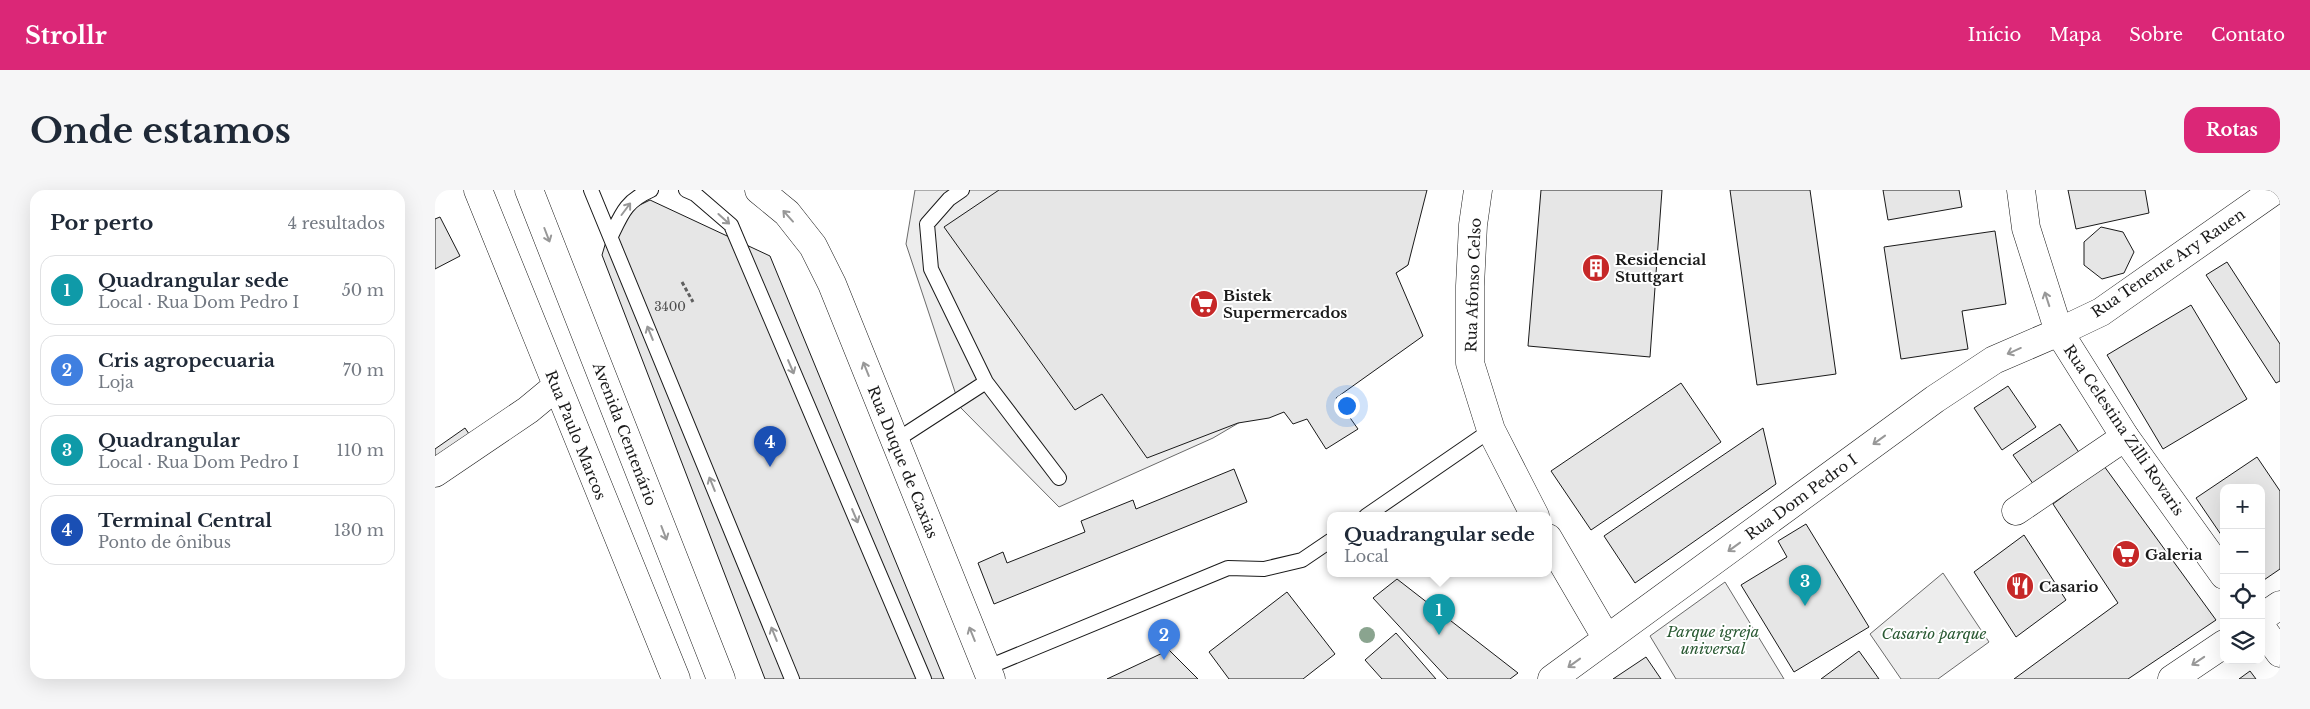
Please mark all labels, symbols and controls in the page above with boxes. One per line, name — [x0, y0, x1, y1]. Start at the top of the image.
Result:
text: Strollr — [25, 21, 107, 50]
text: Início — [1968, 24, 2021, 46]
text: Mapa — [2049, 24, 2101, 46]
text: Sobre — [2129, 24, 2183, 46]
text: Contato — [2211, 24, 2285, 46]
button: Rotas — [2184, 107, 2280, 153]
text: Onde estamos — [30, 109, 291, 152]
one-way arrow — [620, 202, 631, 215]
street label: Rua Tenente Ary Rauen — [2087, 204, 2249, 322]
one-way arrow — [782, 209, 794, 222]
text: Por perto — [50, 210, 153, 236]
text: 4 resultados — [288, 213, 385, 233]
one-way arrow — [718, 213, 731, 225]
street label: Rua Afonso Celso — [1461, 217, 1485, 353]
one-way arrow — [543, 227, 552, 243]
place label: Residencial Stuttgart — [1615, 250, 1707, 286]
building icon: Residencial Stuttgart — [1581, 253, 1611, 283]
text: Quadrangular sede — [98, 269, 289, 292]
text: 1 — [64, 280, 70, 300]
text: 50 m — [342, 280, 384, 300]
place label: Bistek Supermercados — [1223, 286, 1347, 322]
supermarket icon: Bistek Supermercados — [1189, 289, 1219, 319]
one-way arrow — [2042, 291, 2052, 307]
text: Local · Rua Dom Pedro I — [98, 292, 299, 312]
house number: 3400 — [654, 299, 686, 314]
one-way arrow — [645, 326, 655, 341]
street label: Rua Celestina Zilli Rovaris — [2060, 341, 2189, 519]
one-way arrow — [2007, 347, 2022, 357]
text: Cris agropecuaria — [98, 349, 275, 372]
street label: Avenida Centenário — [589, 359, 661, 509]
one-way arrow — [788, 359, 797, 374]
text: 2 — [62, 360, 72, 380]
text: 70 m — [343, 360, 384, 380]
one-way arrow — [861, 362, 870, 377]
street label: Rua Paulo Marcos — [541, 367, 611, 503]
text: Loja — [98, 372, 134, 392]
street label: Rua Duque de Caxias — [864, 383, 942, 541]
your location — [1334, 393, 1360, 419]
pin: 4 — [754, 426, 786, 467]
text: Quadrangular — [98, 429, 240, 452]
one-way arrow — [1872, 435, 1886, 445]
text: 3 — [62, 440, 72, 460]
text: 110 m — [337, 440, 384, 460]
street label: Rua Dom Pedro I — [1741, 450, 1861, 544]
text: Local · Rua Dom Pedro I — [98, 452, 299, 472]
one-way arrow — [707, 476, 716, 492]
map controls — [2220, 484, 2265, 664]
button: + — [2220, 484, 2265, 529]
one-way arrow — [851, 508, 860, 523]
text: Terminal Central — [98, 509, 272, 532]
popup — [1327, 512, 1552, 577]
text: 4 — [62, 520, 72, 540]
text: 130 m — [334, 520, 384, 540]
text: Quadrangular sede — [1344, 523, 1535, 546]
one-way arrow — [659, 525, 669, 540]
button: − — [2220, 529, 2265, 574]
text: Ponto de ônibus — [98, 532, 231, 552]
supermarket icon: Galeria — [2111, 539, 2141, 569]
one-way arrow — [1727, 542, 1741, 552]
place label: Galeria — [2145, 545, 2203, 564]
text: Local — [1344, 546, 1389, 566]
pin: 3 — [1789, 565, 1821, 606]
restaurant icon: Casario — [2005, 571, 2035, 601]
button: locate — [2220, 574, 2265, 619]
place label: Casario — [2039, 577, 2098, 596]
pin: 1 — [1423, 594, 1455, 635]
pin: 2 — [1148, 619, 1180, 660]
button: layers — [2220, 619, 2265, 664]
park label: Parque igreja universal — [1666, 622, 1759, 658]
park label: Casario parque — [1882, 624, 1987, 643]
one-way arrow — [768, 627, 778, 642]
one-way arrow — [967, 627, 977, 642]
one-way arrow — [2191, 656, 2205, 666]
one-way arrow — [1567, 658, 1581, 668]

